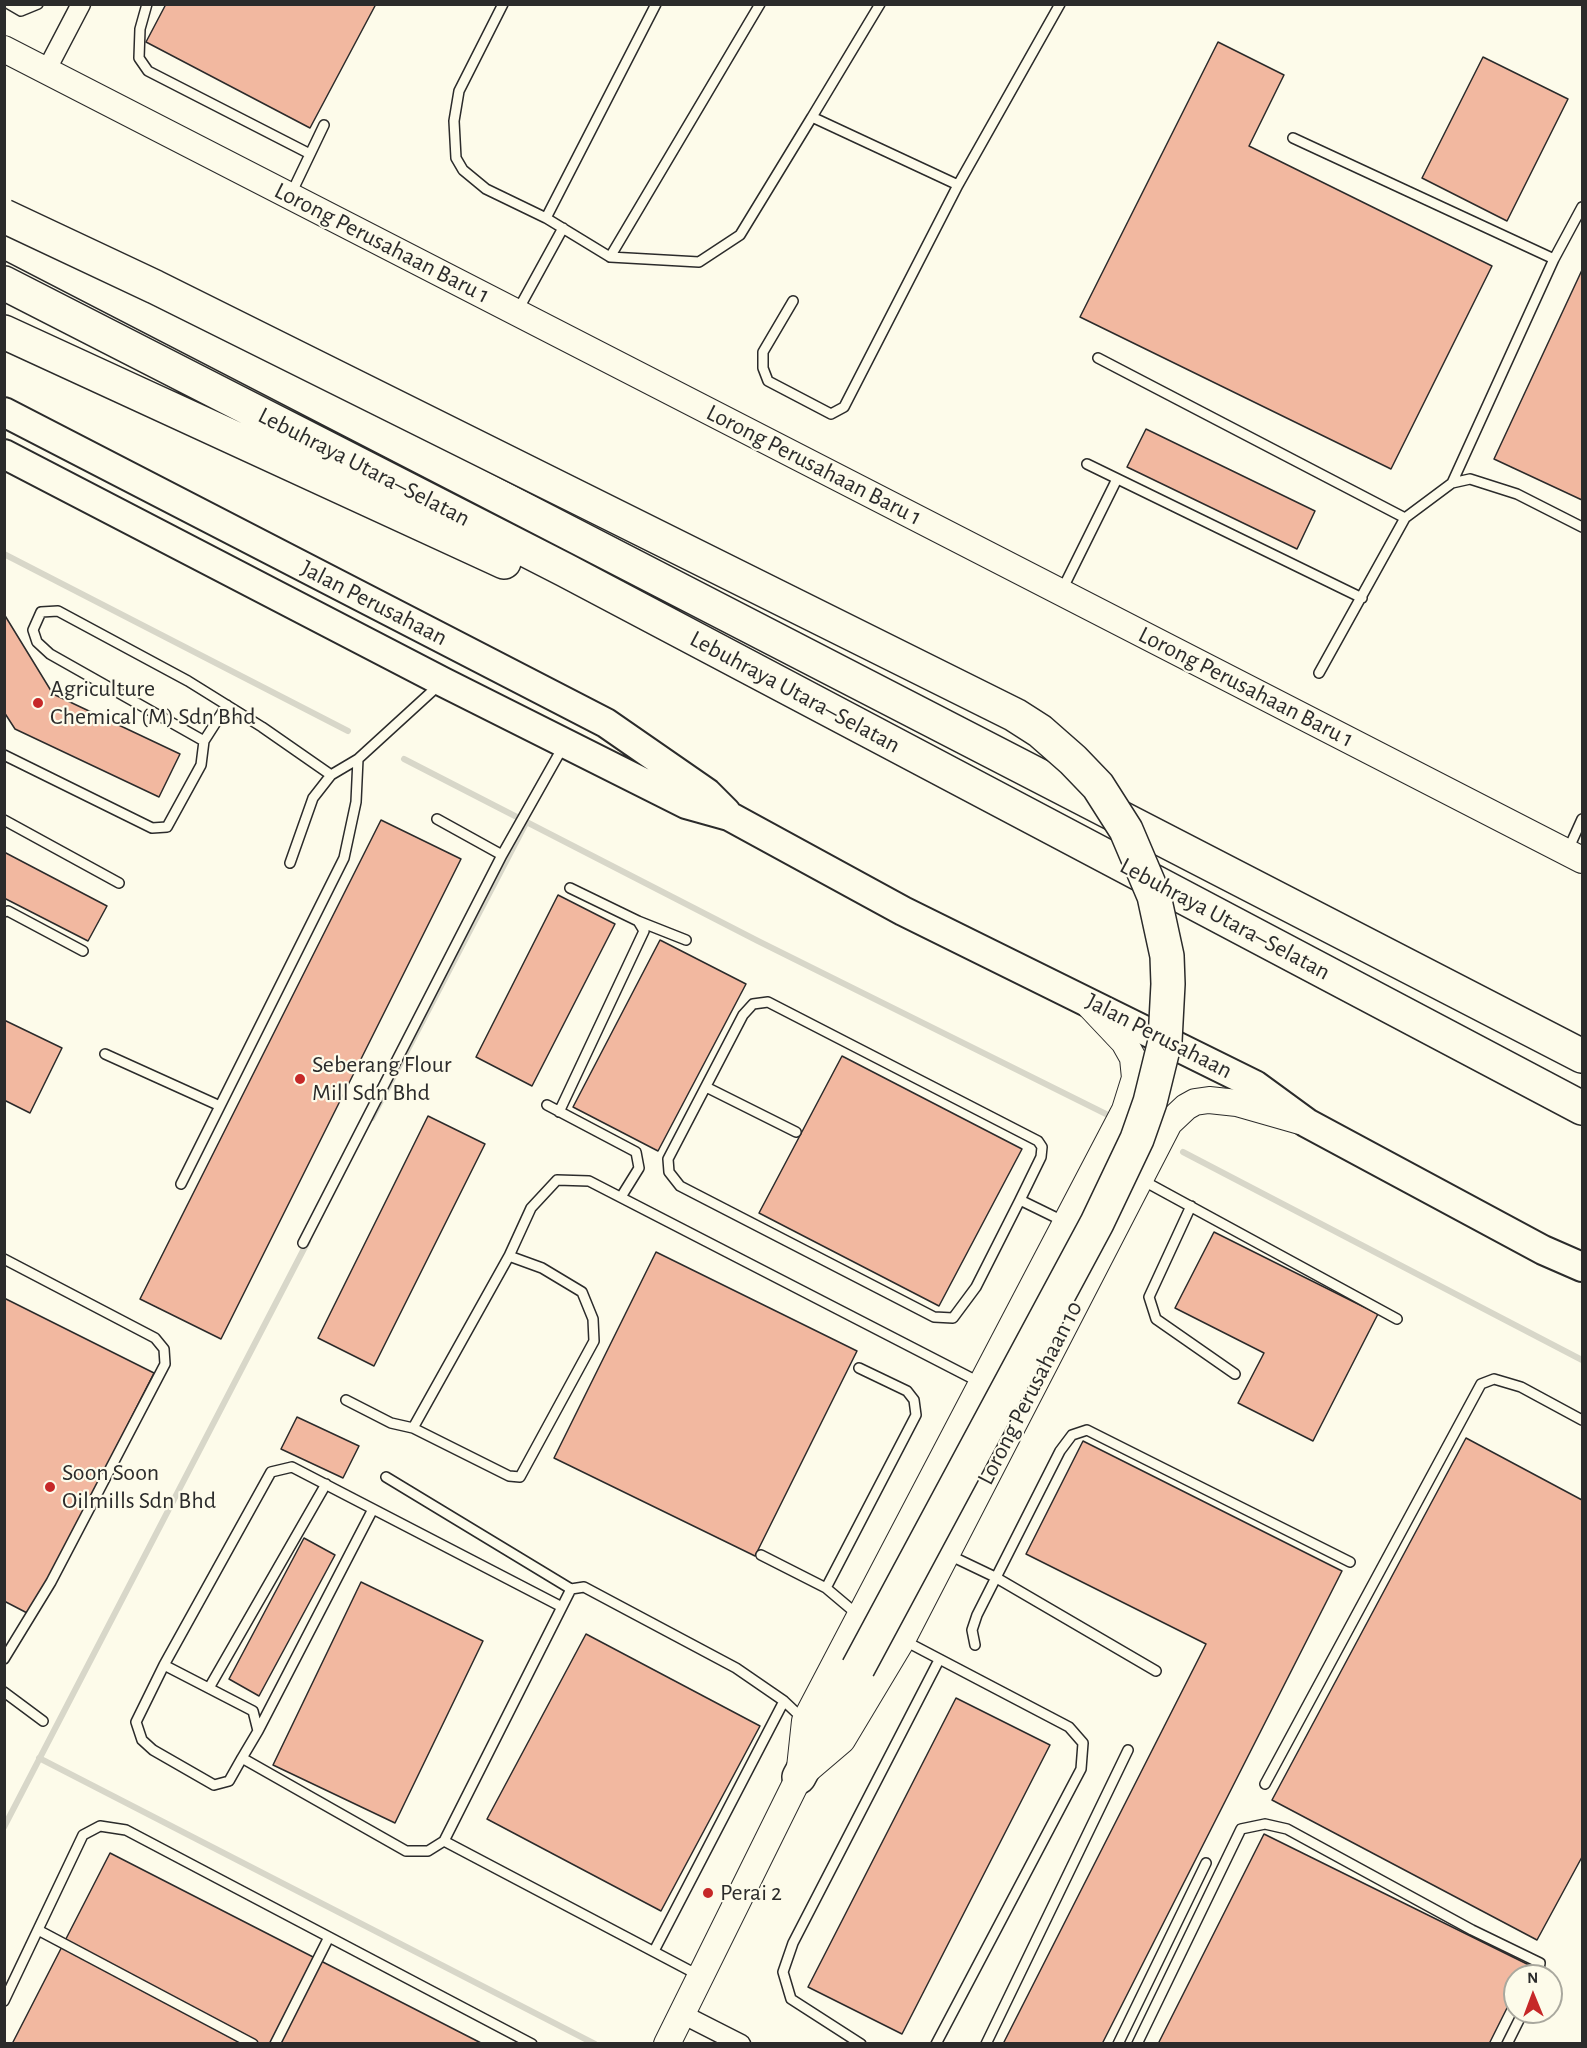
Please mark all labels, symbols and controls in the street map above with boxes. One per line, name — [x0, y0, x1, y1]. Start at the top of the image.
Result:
street label: Lorong Perusahaan Baru 1 — [270, 176, 494, 310]
street label: Lorong Perusahaan Baru 1 — [702, 398, 926, 532]
street label: Lebuhraya Utara–Selatan — [253, 401, 475, 533]
street label: Jalan Perusahaan — [296, 554, 452, 652]
street label: Lorong Perusahaan Baru 1 — [1134, 620, 1358, 754]
street label: Lebuhraya Utara–Selatan — [685, 624, 905, 760]
place label: Agriculture Chemical (M) Sdn Bhd — [50, 675, 256, 731]
marker: Agriculture Chemical (M) Sdn Bhd — [31, 696, 45, 710]
street label: Lebuhraya Utara–Selatan — [1115, 851, 1335, 987]
street label: Jalan Perusahaan — [1081, 987, 1237, 1085]
place label: Seberang Flour Mill Sdn Bhd — [312, 1051, 452, 1107]
marker: Seberang Flour Mill Sdn Bhd — [293, 1072, 307, 1086]
street label: Lorong Perusahaan 10 — [971, 1296, 1089, 1490]
place label: Soon Soon Oilmills Sdn Bhd — [62, 1459, 216, 1515]
marker: Soon Soon Oilmills Sdn Bhd — [43, 1480, 57, 1494]
place label: Perai 2 — [720, 1879, 782, 1907]
marker: Perai 2 — [701, 1886, 715, 1900]
north arrow — [1503, 1964, 1563, 2024]
text: N — [1527, 1970, 1538, 1986]

